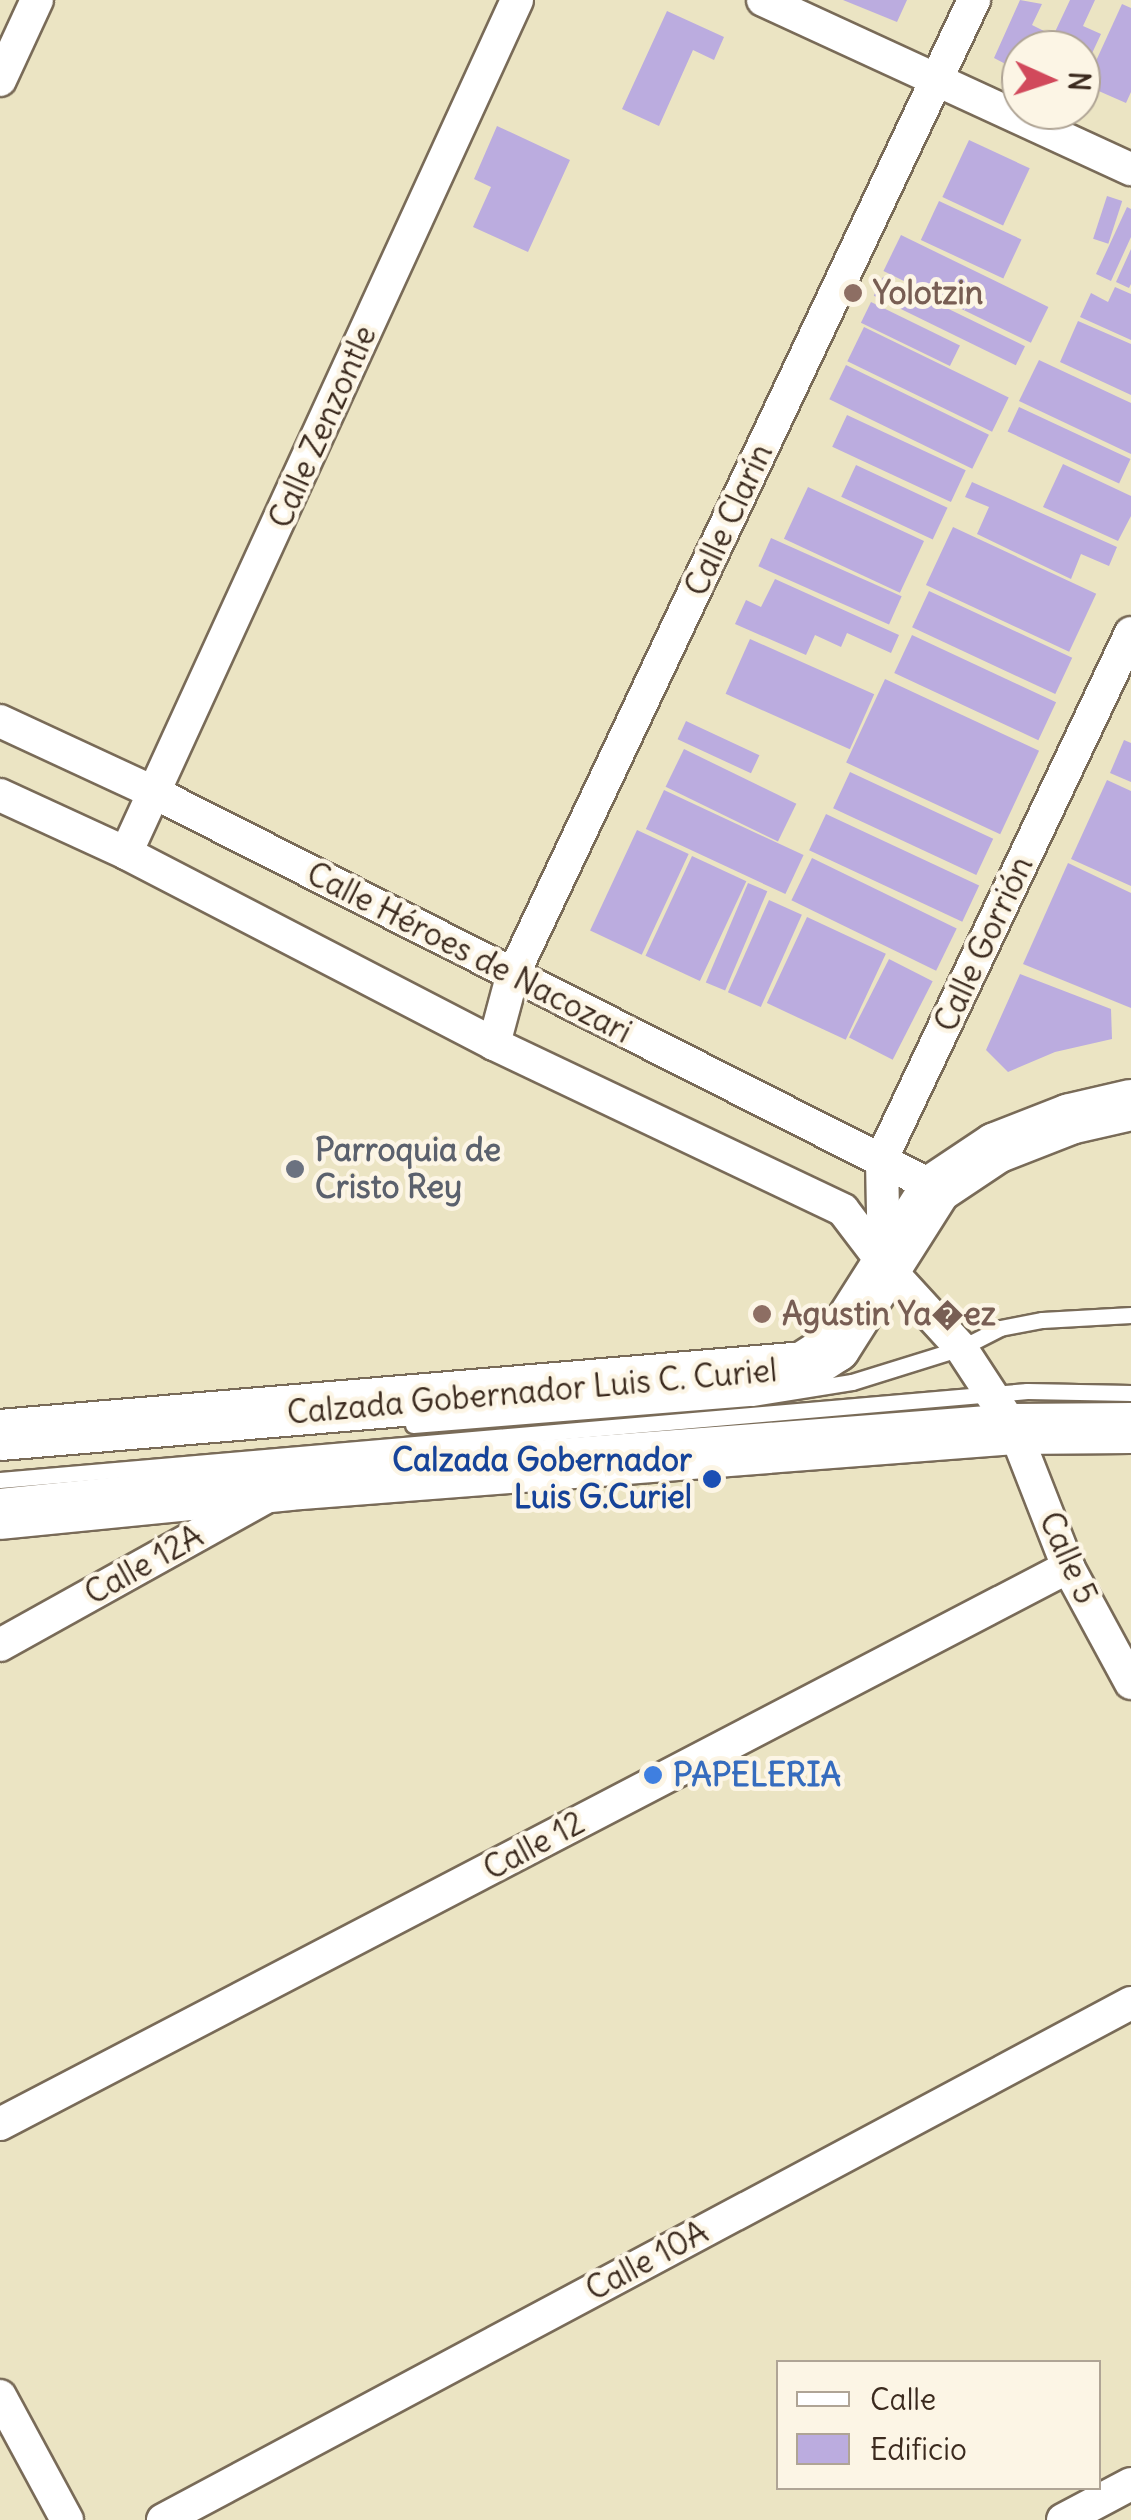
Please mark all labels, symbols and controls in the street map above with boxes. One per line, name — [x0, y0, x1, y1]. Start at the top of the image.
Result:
north arrow — [1001, 30, 1101, 130]
text: N — [1060, 71, 1097, 92]
place label: Yolotzin — [873, 274, 983, 312]
marker: Yolotzin — [842, 282, 864, 304]
street label: Calle Zenzontle — [261, 320, 385, 534]
street label: Calle Clarín — [677, 438, 781, 602]
street label: Calle Gorrión — [927, 850, 1041, 1038]
street label: Calle Héroes de Nacozari — [300, 854, 638, 1052]
place label: Parroquia de Cristo Rey — [315, 1132, 501, 1207]
marker: Parroquia de Cristo Rey — [284, 1158, 306, 1180]
place label: Agustin Ya�ez — [782, 1295, 996, 1333]
marker: Agustin Ya�ez — [751, 1303, 773, 1325]
street label: Calzada Gobernador Luis C. Curiel — [285, 1351, 779, 1433]
place label: Calzada Gobernador Luis G.Curiel — [392, 1442, 692, 1517]
marker: Calzada Gobernador Luis G.Curiel — [701, 1468, 723, 1490]
street label: Calle 5 — [1031, 1506, 1105, 1610]
street label: Calle 12A — [78, 1517, 210, 1613]
place label: PAPELERIA — [673, 1756, 841, 1794]
marker: PAPELERIA — [642, 1764, 664, 1786]
street label: Calle 12 — [477, 1804, 591, 1888]
street label: Calle 10A — [579, 2213, 715, 2309]
legend — [776, 2360, 1101, 2490]
text: Calle — [870, 2380, 936, 2418]
text: Edificio — [870, 2430, 967, 2468]

